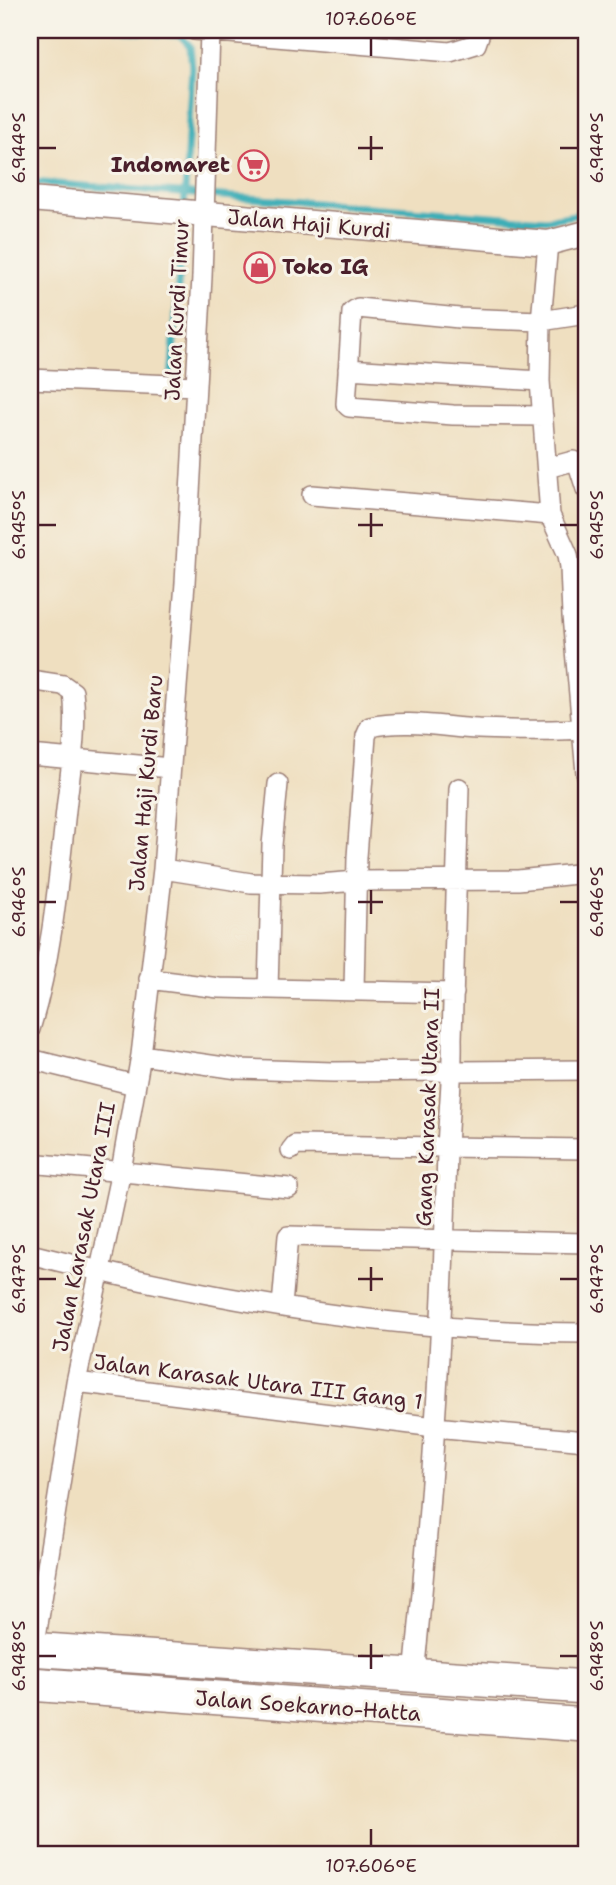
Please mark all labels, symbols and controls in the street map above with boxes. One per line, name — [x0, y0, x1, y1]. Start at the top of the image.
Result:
text: 107.606°E — [325, 7, 417, 31]
text: 6.944°S — [7, 113, 31, 183]
text: 6.944°S — [585, 113, 609, 183]
supermarket icon: Indomaret — [236, 148, 270, 182]
place label: Indomaret — [111, 151, 230, 179]
street label: Jalan Haji Kurdi — [226, 203, 392, 245]
street label: Jalan Kurdi Timur — [158, 218, 196, 402]
shop icon: Toko IG — [242, 250, 276, 284]
place label: Toko IG — [282, 253, 368, 281]
text: 6.945°S — [7, 490, 31, 560]
text: 6.945°S — [585, 490, 609, 560]
street label: Jalan Haji Kurdi Baru — [123, 673, 169, 893]
text: 6.946°S — [7, 866, 31, 938]
text: 6.946°S — [585, 866, 609, 938]
street label: Gang Karasak Utara II — [410, 987, 446, 1227]
street label: Jalan Karasak Utara III — [46, 1100, 122, 1354]
text: 6.947°S — [7, 1244, 31, 1314]
text: 6.947°S — [585, 1244, 609, 1314]
street label: Jalan Karasak Utara III Gang 1 — [92, 1348, 424, 1416]
text: 6.948°S — [7, 1621, 31, 1691]
text: 6.948°S — [585, 1621, 609, 1691]
street label: Jalan Soekarno-Hatta — [194, 1684, 422, 1728]
text: 107.606°E — [325, 1854, 417, 1878]

